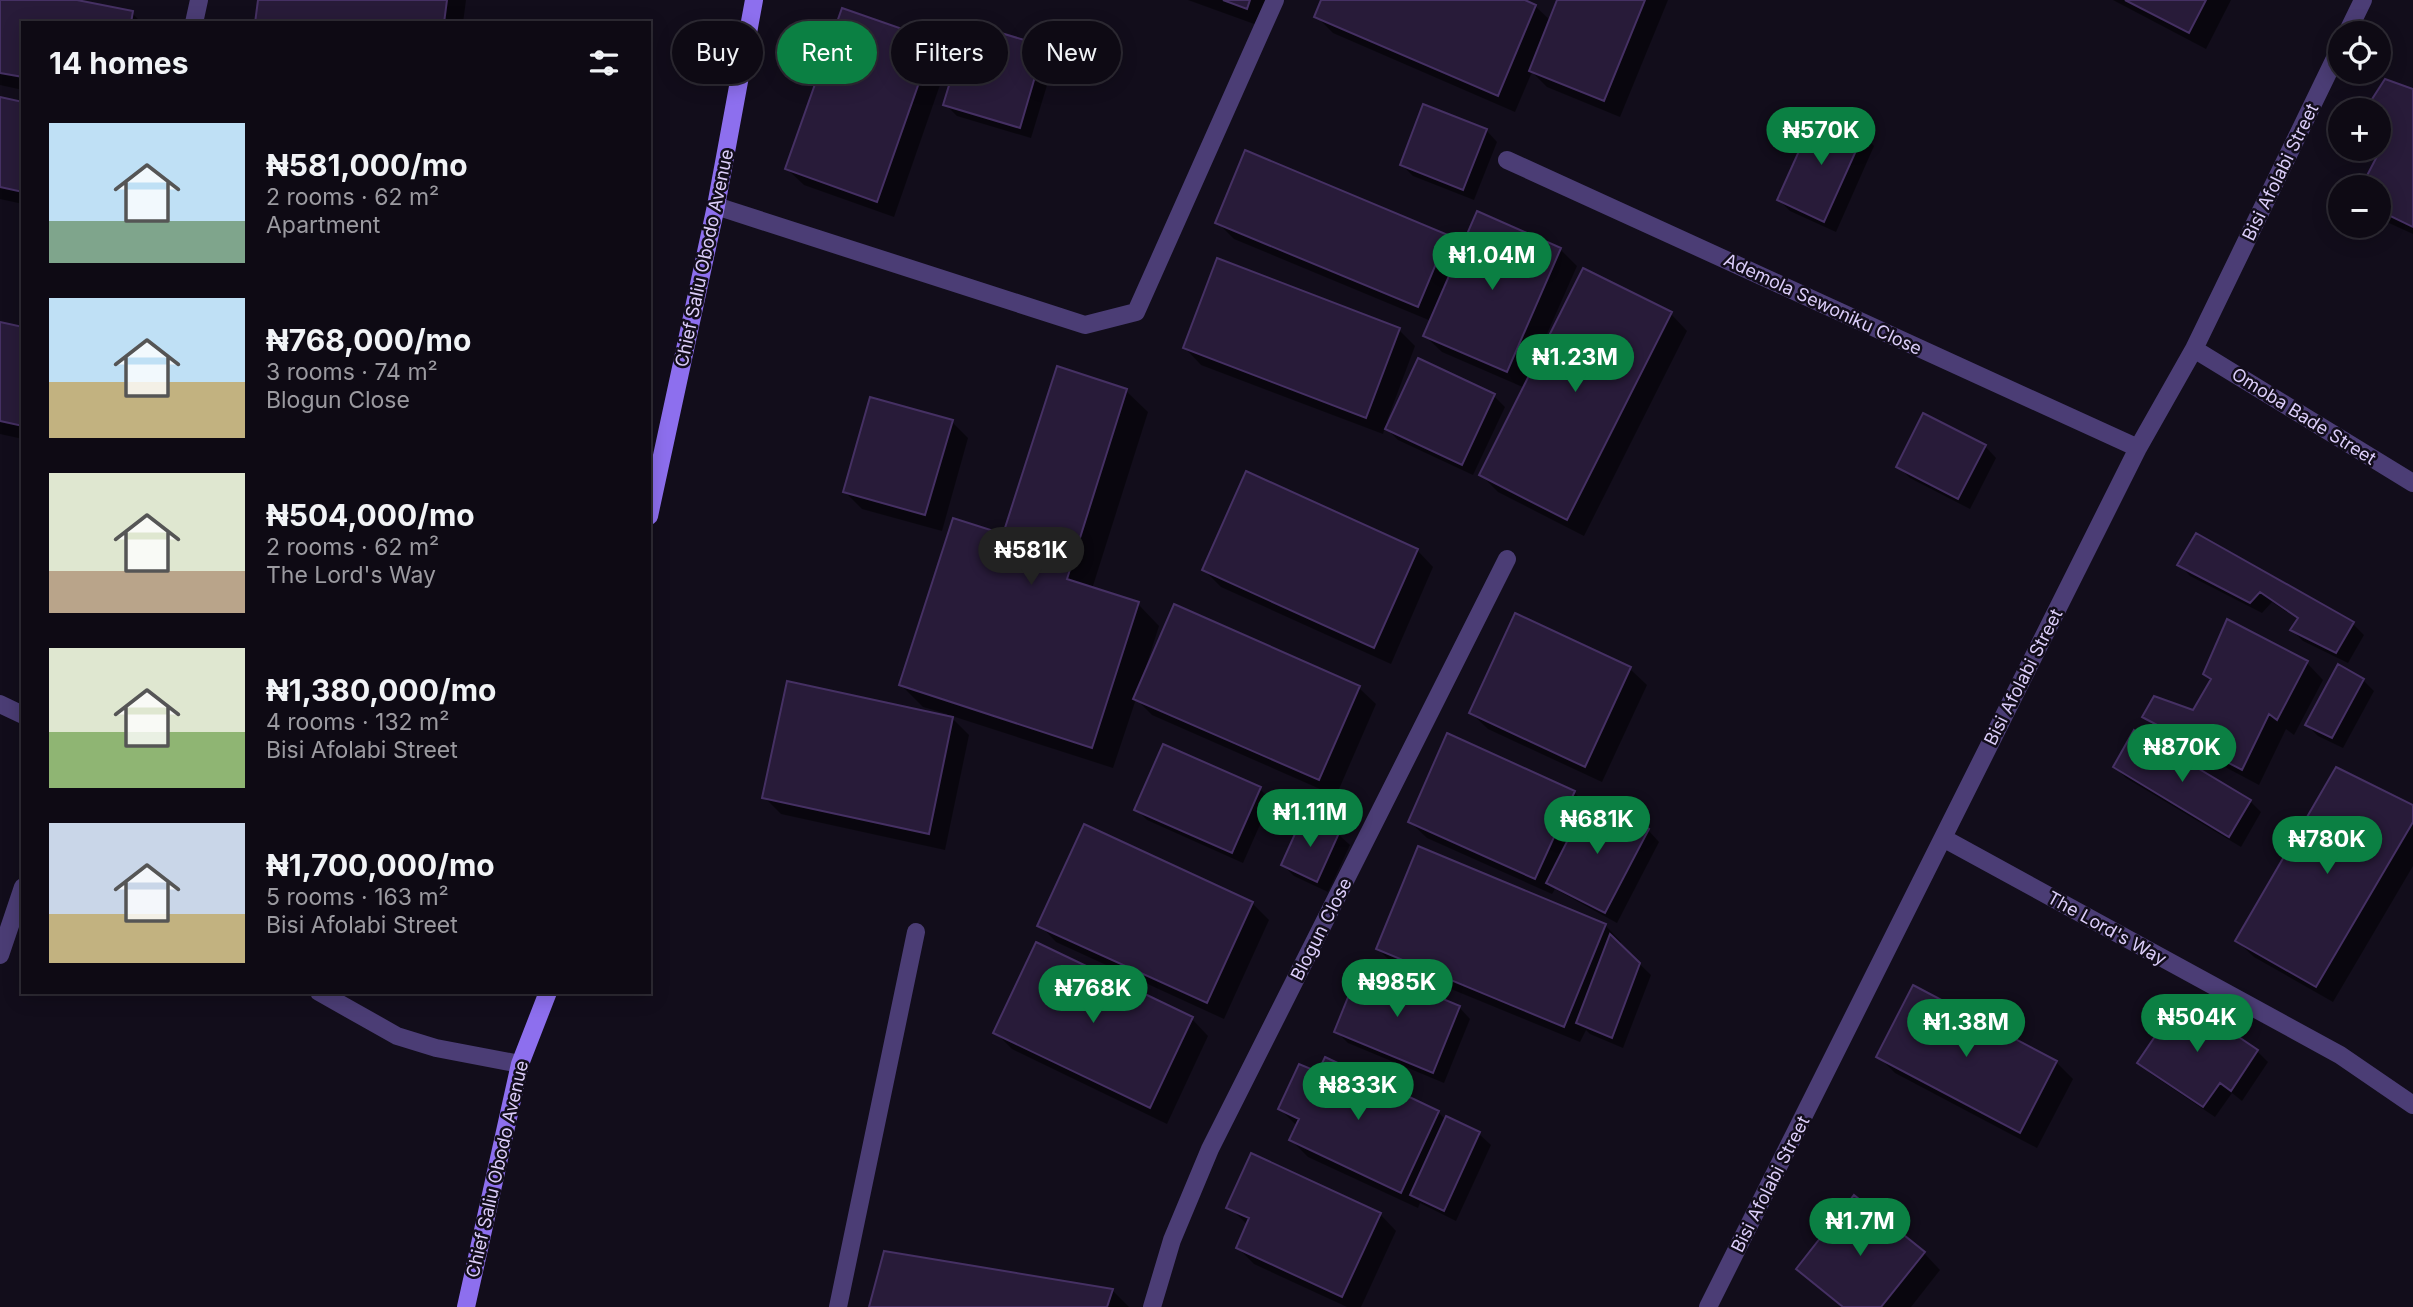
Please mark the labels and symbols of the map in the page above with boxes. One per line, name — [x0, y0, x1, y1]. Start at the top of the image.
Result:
street label: Bisi Afolabi Street — [2238, 100, 2322, 244]
pin: ₦570K — [1772, 108, 1870, 167]
street label: Chief Saliu Obodo Avenue — [671, 147, 737, 369]
pin: ₦1.04M — [1435, 232, 1549, 292]
street label: Ademola Sewoniku Close — [1721, 249, 1925, 359]
pin: ₦1.23M — [1518, 334, 1632, 394]
street label: Omoba Bade Street — [2228, 363, 2380, 469]
pin: ₦581K — [982, 528, 1080, 587]
street label: Bisi Afolabi Street — [1980, 605, 2066, 749]
pin: ₦870K — [2133, 724, 2231, 784]
pin: ₦1.11M — [1253, 790, 1367, 849]
pin: ₦681K — [1548, 796, 1646, 856]
pin: ₦780K — [2278, 816, 2376, 876]
street label: Blogun Close — [1286, 874, 1356, 984]
street label: The Lord's Way — [2044, 887, 2170, 969]
pin: ₦985K — [1348, 960, 1446, 1019]
pin: ₦768K — [1044, 965, 1142, 1025]
pin: ₦504K — [2148, 995, 2246, 1054]
pin: ₦1.38M — [1909, 1000, 2023, 1059]
street label: Chief Saliu Obodo Avenue — [462, 1058, 532, 1280]
pin: ₦833K — [1309, 1062, 1407, 1122]
street label: Bisi Afolabi Street — [1727, 1112, 1813, 1256]
pin: ₦1.7M — [1811, 1198, 1909, 1258]

